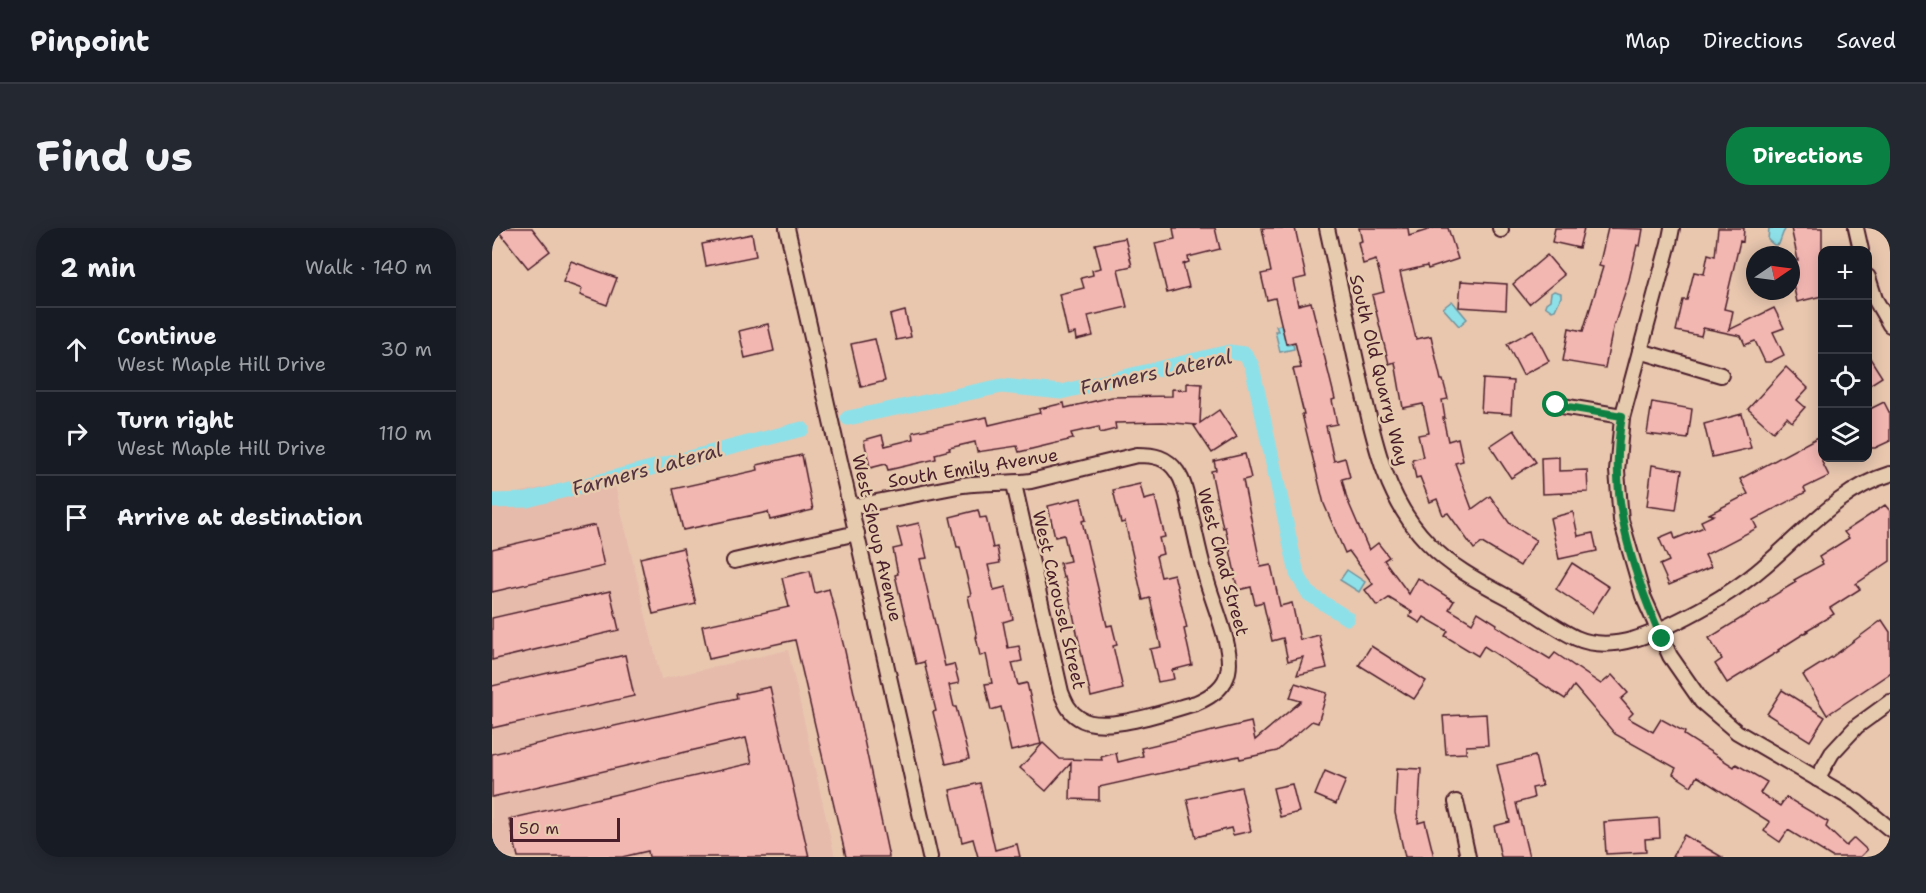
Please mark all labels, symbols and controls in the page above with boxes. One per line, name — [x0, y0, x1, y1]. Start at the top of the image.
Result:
text: Pinpoint — [30, 22, 149, 60]
text: Map — [1625, 27, 1670, 55]
text: Directions — [1703, 27, 1803, 55]
text: Saved — [1836, 27, 1896, 55]
button: Directions — [1726, 127, 1890, 185]
text: Find us — [36, 128, 193, 184]
north arrow — [1746, 246, 1800, 300]
map controls — [1818, 246, 1872, 462]
button: + — [1818, 246, 1872, 300]
text: 2 min — [60, 250, 136, 285]
text: Walk · 140 m — [305, 254, 432, 280]
street label: South Old Quarry Way — [1344, 272, 1414, 468]
button: − — [1818, 300, 1872, 354]
text: Continue — [117, 322, 217, 351]
icon: ahead — [60, 333, 93, 366]
text: 30 m — [380, 336, 432, 362]
water label: Farmers Lateral — [1077, 343, 1235, 401]
text: West Maple Hill Drive — [117, 351, 326, 377]
button: locate — [1818, 354, 1872, 408]
route start — [1542, 391, 1568, 417]
text: Turn right — [117, 406, 234, 435]
button: layers — [1818, 408, 1872, 462]
icon: right — [60, 417, 93, 450]
text: 110 m — [378, 420, 432, 446]
text: West Maple Hill Drive — [117, 435, 326, 461]
water label: Farmers Lateral — [569, 436, 725, 502]
street label: South Emily Avenue — [886, 443, 1060, 493]
street label: West Shoup Avenue — [846, 452, 908, 624]
street label: West Chad Street — [1192, 485, 1254, 639]
icon: arrive — [60, 501, 93, 534]
text: Arrive at destination — [117, 503, 363, 532]
street label: West Carousel Street — [1027, 508, 1091, 692]
route end — [1648, 625, 1674, 651]
scale bar — [510, 815, 620, 842]
text: 50 m — [519, 818, 559, 839]

